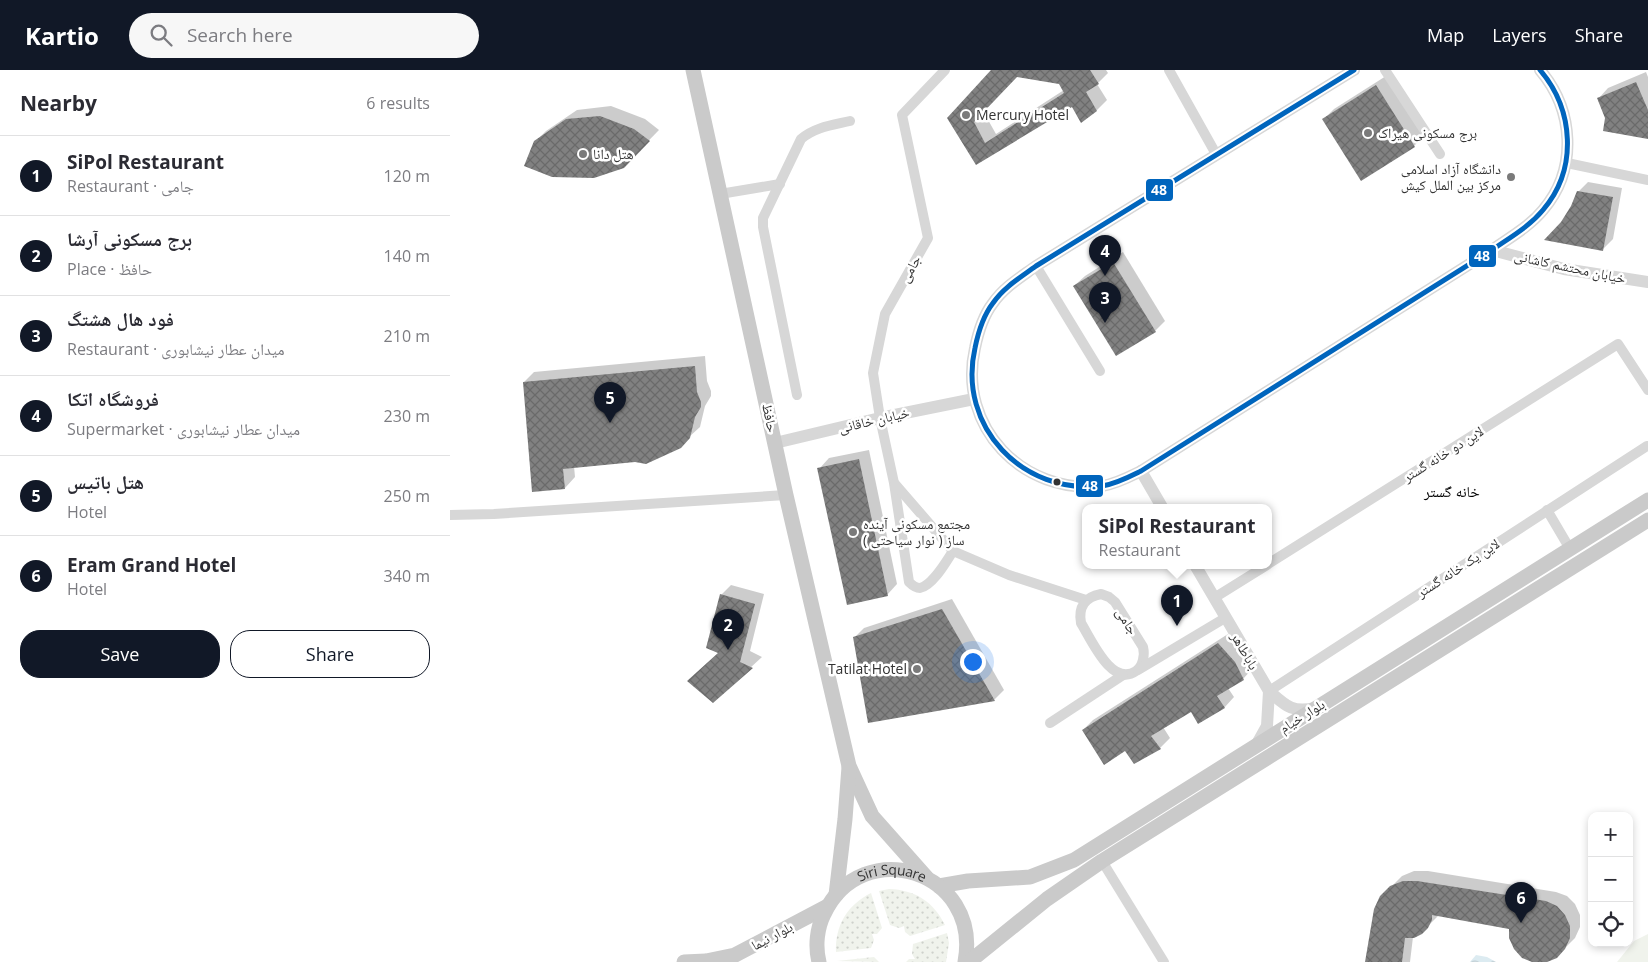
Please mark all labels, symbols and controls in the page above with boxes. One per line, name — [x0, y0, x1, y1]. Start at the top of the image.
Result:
search box — [129, 13, 479, 58]
text: Kartio — [25, 19, 99, 52]
icon: search — [147, 21, 175, 49]
text: Search here — [187, 22, 293, 48]
text: Map — [1427, 23, 1464, 47]
text: Layers — [1492, 23, 1547, 47]
text: Share — [1575, 23, 1623, 47]
text: Nearby — [20, 89, 97, 117]
text: 6 results — [366, 92, 430, 114]
place label: Mercury Hotel — [976, 105, 1069, 124]
marker: Mercury Hotel — [960, 109, 972, 121]
place label: برج مسکونی هیراک — [1378, 123, 1477, 143]
marker: برج مسکونی هیراک — [1362, 127, 1374, 139]
place label: هتل دانا — [593, 144, 634, 163]
marker: هتل دانا — [577, 148, 589, 160]
text: SiPol Restaurant — [67, 149, 224, 175]
place label: دانشگاه آزاد اسلامی مرکز بین الملل کیش — [1401, 159, 1501, 194]
text: 1 — [31, 165, 41, 187]
text: 120 m — [384, 165, 430, 187]
marker: دانشگاه آزاد اسلامی مرکز بین الملل کیش — [1505, 171, 1517, 183]
text: Restaurant · جامی — [67, 175, 194, 197]
line badge: 48 — [1145, 178, 1174, 202]
text: 48 — [1151, 180, 1167, 199]
text: برج مسکونی آرشا — [67, 226, 192, 252]
pin: 4 — [1089, 235, 1121, 276]
line badge: 48 — [1468, 244, 1497, 268]
text: 2 — [31, 245, 41, 267]
text: 140 m — [384, 245, 430, 267]
street label: خیابان محتشم کاشانی — [1512, 245, 1628, 289]
text: 48 — [1474, 246, 1490, 265]
street label: جامی — [894, 252, 925, 286]
text: Place · حافظ — [67, 258, 152, 280]
pin: 3 — [1089, 282, 1121, 323]
text: فود هال هشتگ — [67, 306, 174, 332]
text: 3 — [31, 325, 41, 347]
text: 210 m — [384, 325, 430, 347]
text: Restaurant · میدان عطار نیشابوری — [67, 338, 285, 360]
pin: 5 — [594, 382, 626, 423]
text: فروشگاه اتکا — [67, 386, 159, 412]
street label: حافظ — [758, 402, 783, 434]
street label: خیابان خاقانی — [837, 402, 911, 437]
text: 4 — [31, 405, 41, 427]
text: 230 m — [384, 405, 430, 427]
text: Supermarket · میدان عطار نیشابوری — [67, 418, 300, 440]
street label: لاین دو خانه گستر — [1398, 421, 1487, 487]
text: هتل باتیس — [67, 469, 144, 495]
line badge: 48 — [1075, 474, 1104, 498]
text: 48 — [1082, 476, 1098, 495]
unlabelled marker — [1052, 477, 1062, 487]
district label: خانه گستر — [1423, 481, 1480, 501]
text: 5 — [31, 485, 41, 507]
text: 250 m — [384, 485, 430, 507]
text: Hotel — [67, 501, 107, 523]
popup — [1082, 504, 1272, 569]
text: SiPol Restaurant — [1099, 513, 1255, 539]
place label: مجتمع مسکونی آینده ساز ( نوار سیاحتی ) — [863, 514, 970, 549]
marker: مجتمع مسکونی آینده ساز ( نوار سیاحتی ) — [847, 526, 859, 538]
street label: لاین یک خانه گستر — [1412, 534, 1503, 602]
text: Restaurant — [1099, 539, 1180, 561]
text: Eram Grand Hotel — [67, 552, 236, 578]
text: 6 — [31, 565, 41, 587]
text: 340 m — [384, 565, 430, 587]
text: Hotel — [67, 578, 107, 600]
pin: 1 — [1161, 585, 1193, 626]
street label: جامی — [1112, 604, 1143, 638]
pin: 2 — [712, 609, 744, 650]
street label: باباطاهر — [1227, 628, 1264, 673]
button: Save — [20, 630, 220, 678]
button: Share — [230, 630, 430, 678]
your location — [960, 649, 986, 675]
place label: Tatilat Hotel — [828, 659, 907, 678]
marker: Tatilat Hotel — [911, 663, 923, 675]
street label: بلوار خیام — [1275, 694, 1329, 738]
map controls — [1588, 812, 1633, 947]
button: + — [1588, 812, 1633, 857]
button: − — [1588, 857, 1633, 902]
street label: Siri Square — [854, 860, 930, 886]
pin: 6 — [1505, 882, 1537, 923]
button: locate — [1588, 902, 1633, 947]
street label: بلوار نیما — [748, 917, 796, 954]

